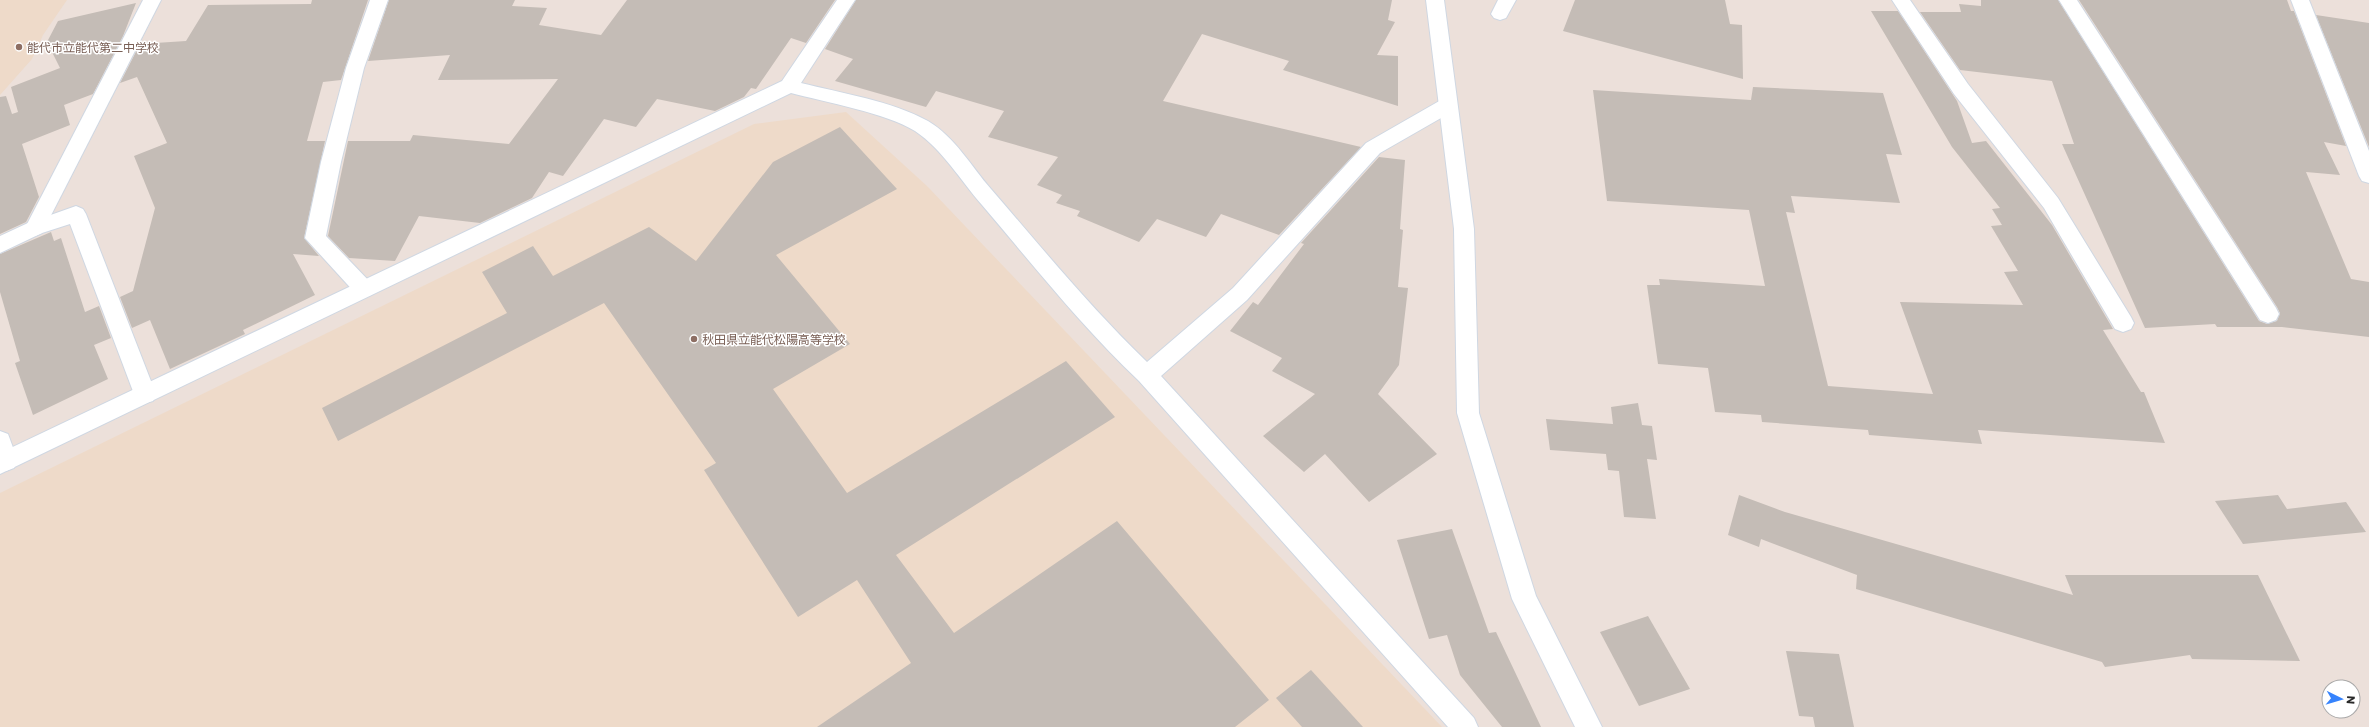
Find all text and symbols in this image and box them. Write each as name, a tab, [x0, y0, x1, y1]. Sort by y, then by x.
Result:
place label: 能代市立能代第二中学校	[27, 39, 159, 56]
marker: 能代市立能代第二中学校	[14, 42, 24, 52]
place label: 秋田県立能代松陽高等学校	[702, 331, 846, 348]
marker: 秋田県立能代松陽高等学校	[689, 334, 699, 344]
north arrow	[2321, 679, 2361, 719]
text: N	[2343, 695, 2359, 705]

